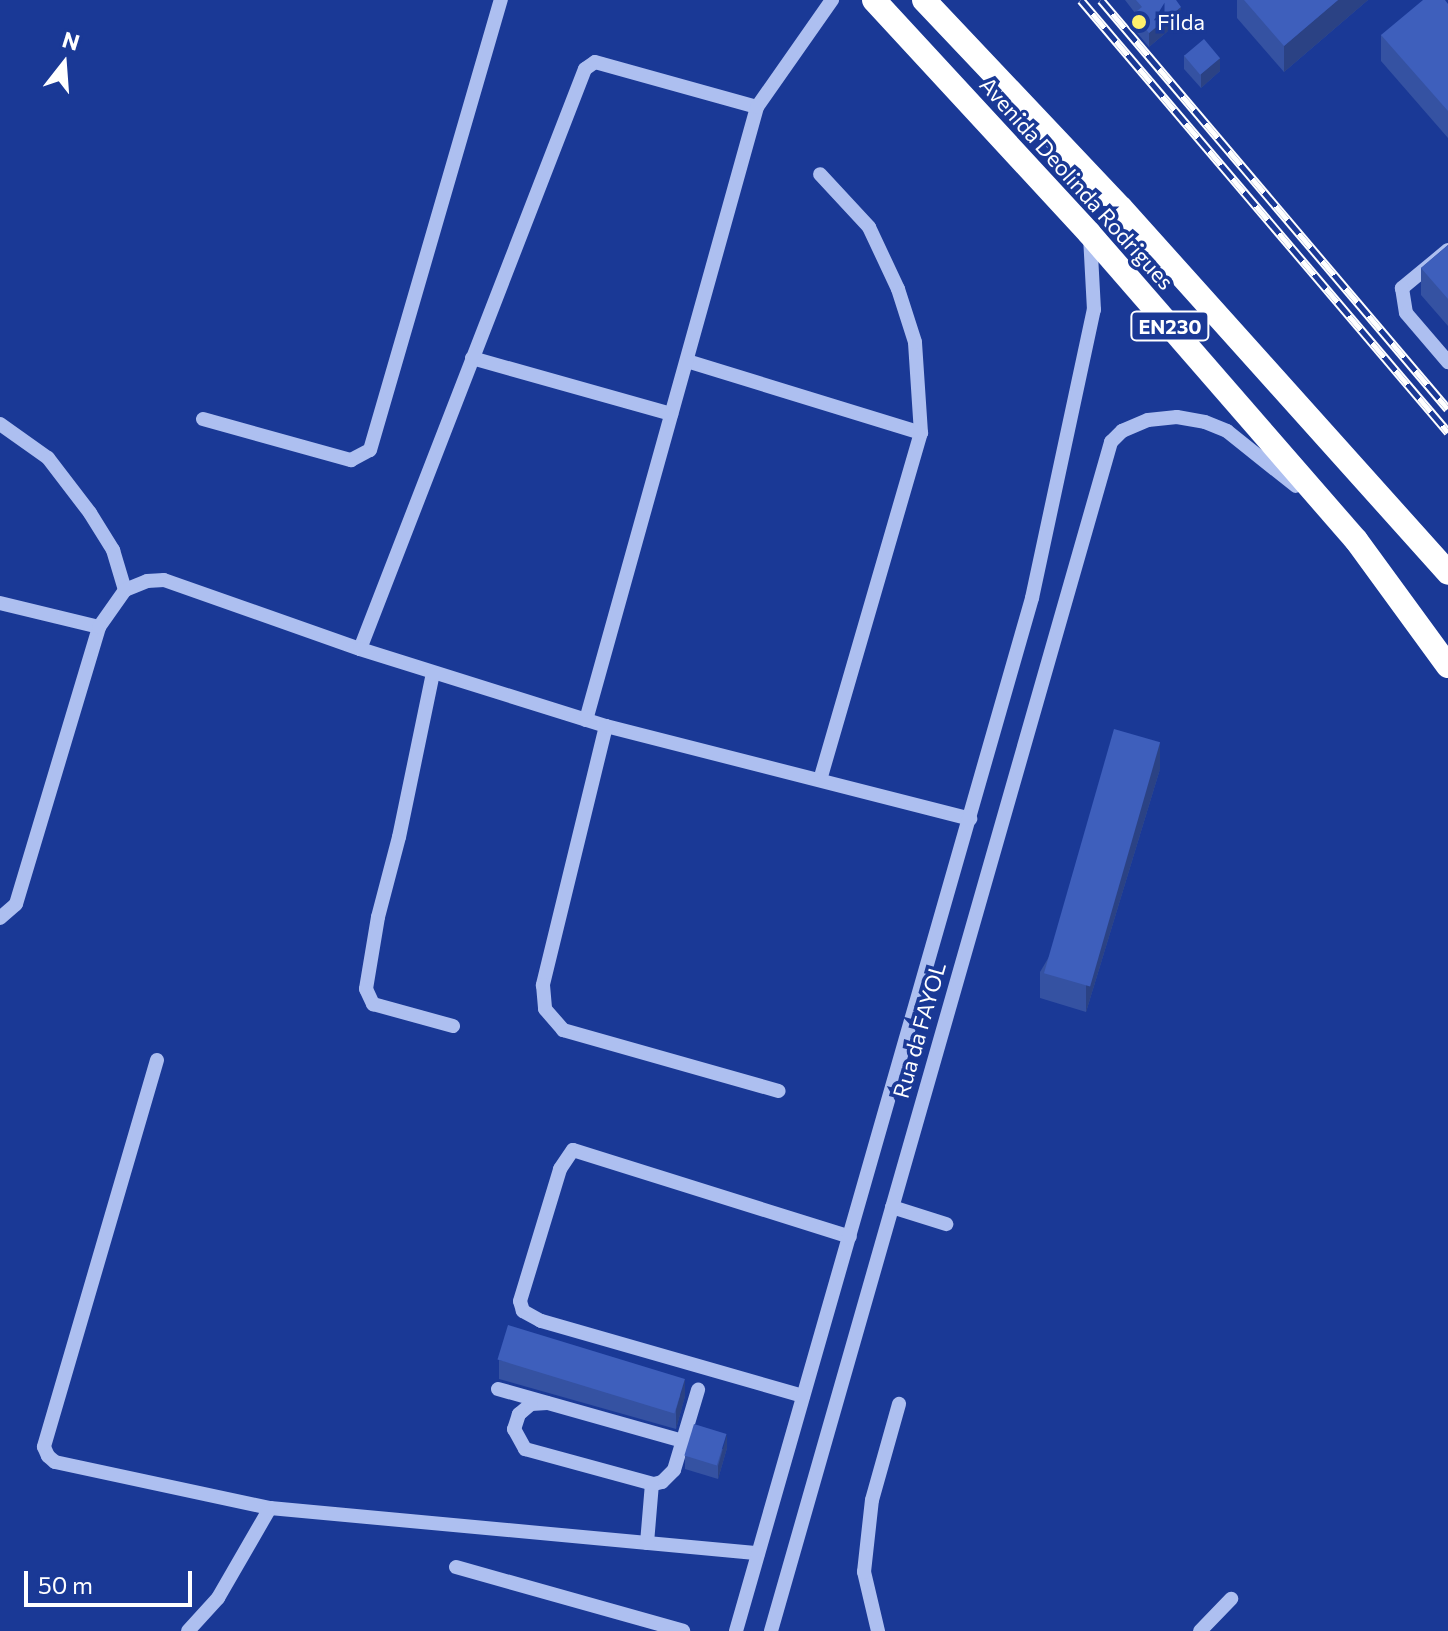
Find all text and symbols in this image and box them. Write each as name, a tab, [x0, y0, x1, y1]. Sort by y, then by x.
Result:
place label: Filda	[1157, 9, 1205, 35]
marker: Filda	[1128, 11, 1150, 33]
north arrow	[24, 24, 104, 104]
text: N	[59, 25, 83, 56]
street label: Avenida Deolinda Rodrigues	[975, 71, 1179, 295]
road number: EN230	[1130, 310, 1210, 342]
street label: Rua da FAYOL	[887, 959, 951, 1101]
scale bar	[28, 1555, 196, 1605]
text: 50 m	[38, 1570, 93, 1599]

